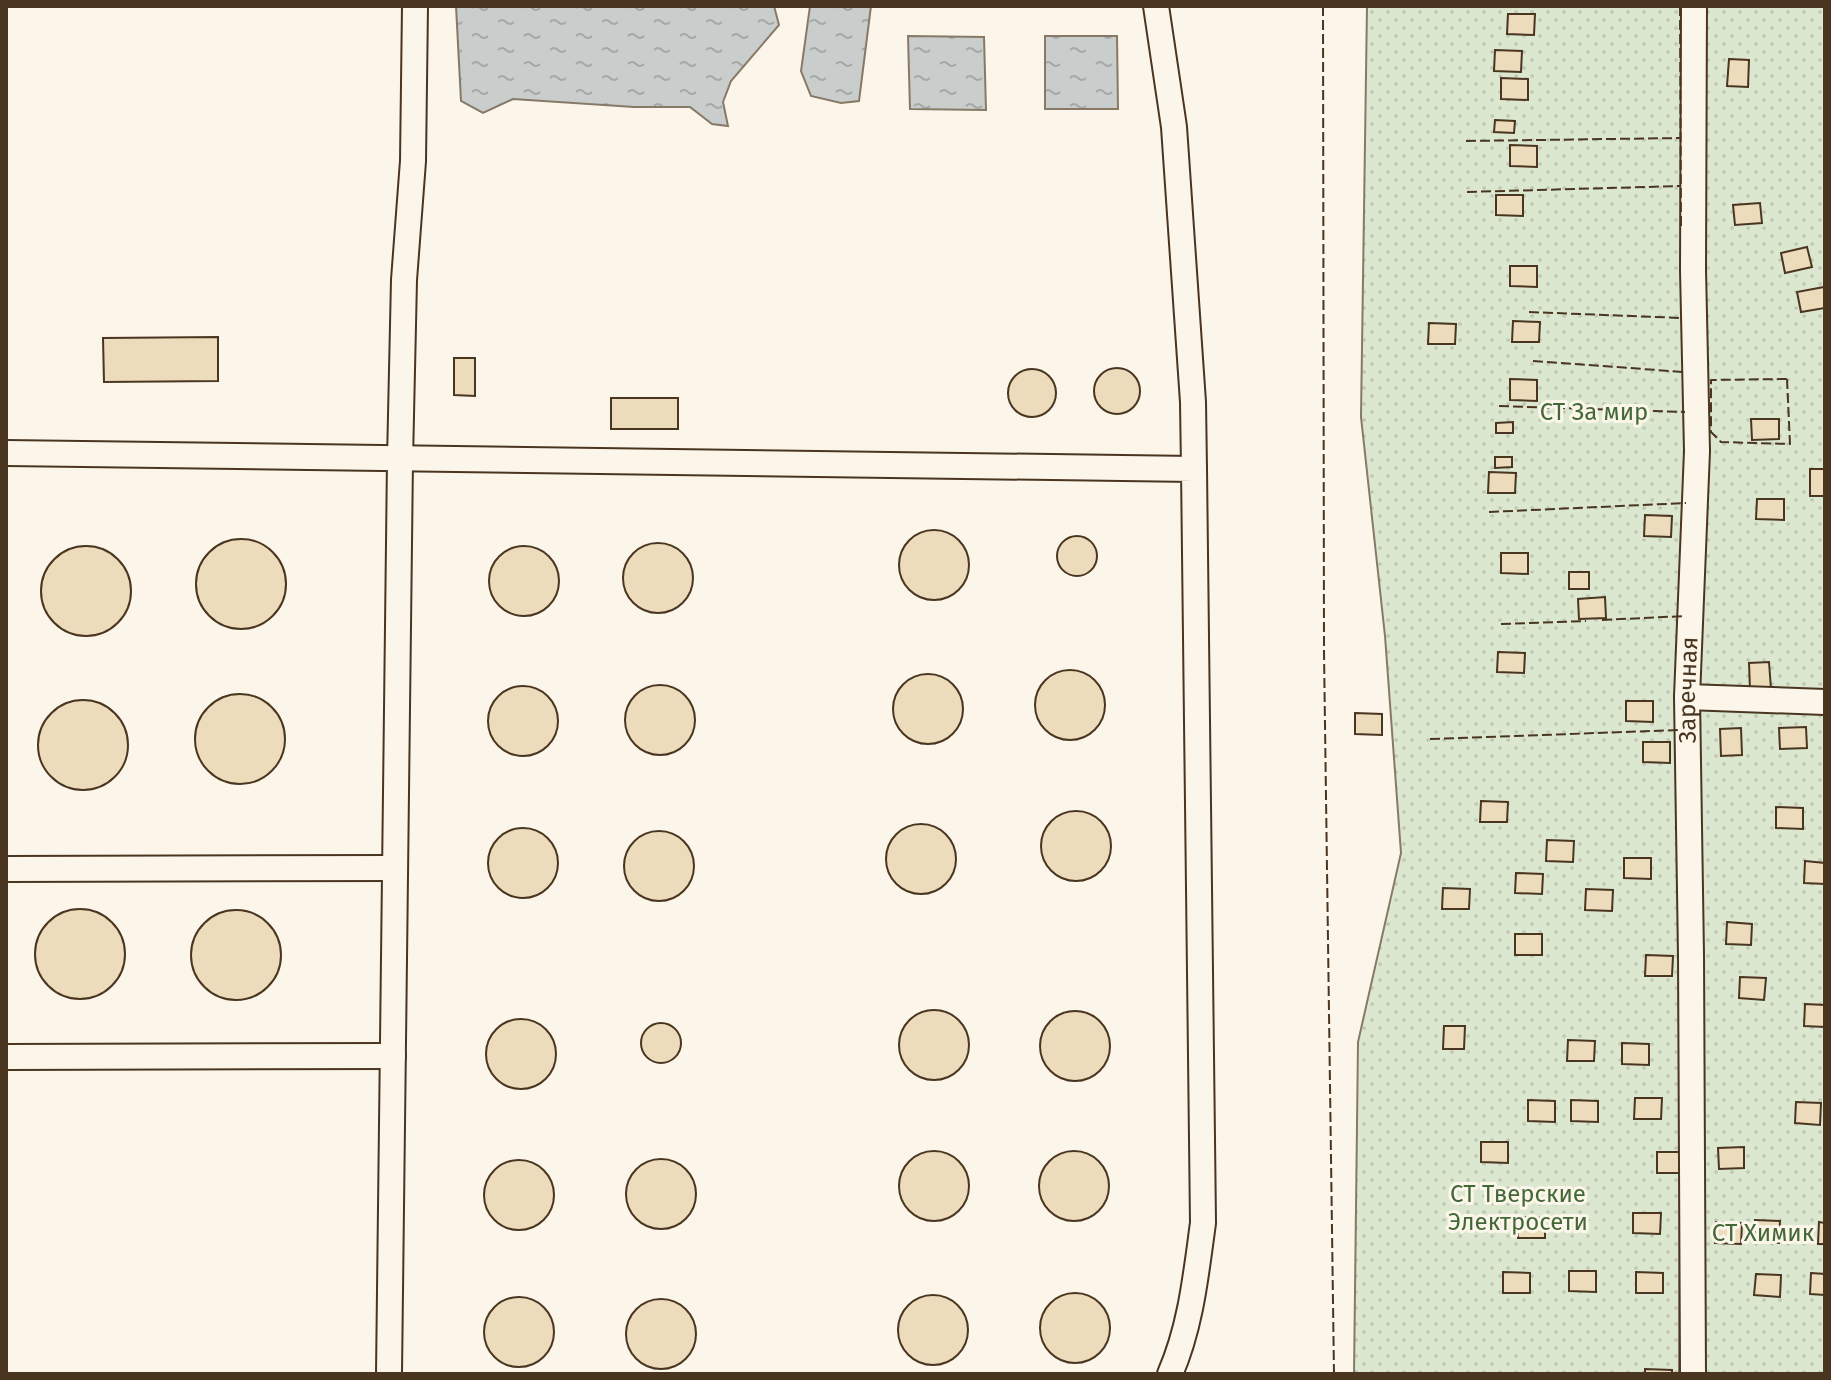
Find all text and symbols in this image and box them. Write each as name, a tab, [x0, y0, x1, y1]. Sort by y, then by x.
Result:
park label: СТ За мир	[1540, 398, 1648, 426]
street label: Заречная	[1673, 636, 1703, 744]
park label: СТ Тверские Электросети	[1448, 1180, 1588, 1236]
park label: СТ Химик	[1712, 1219, 1815, 1247]

